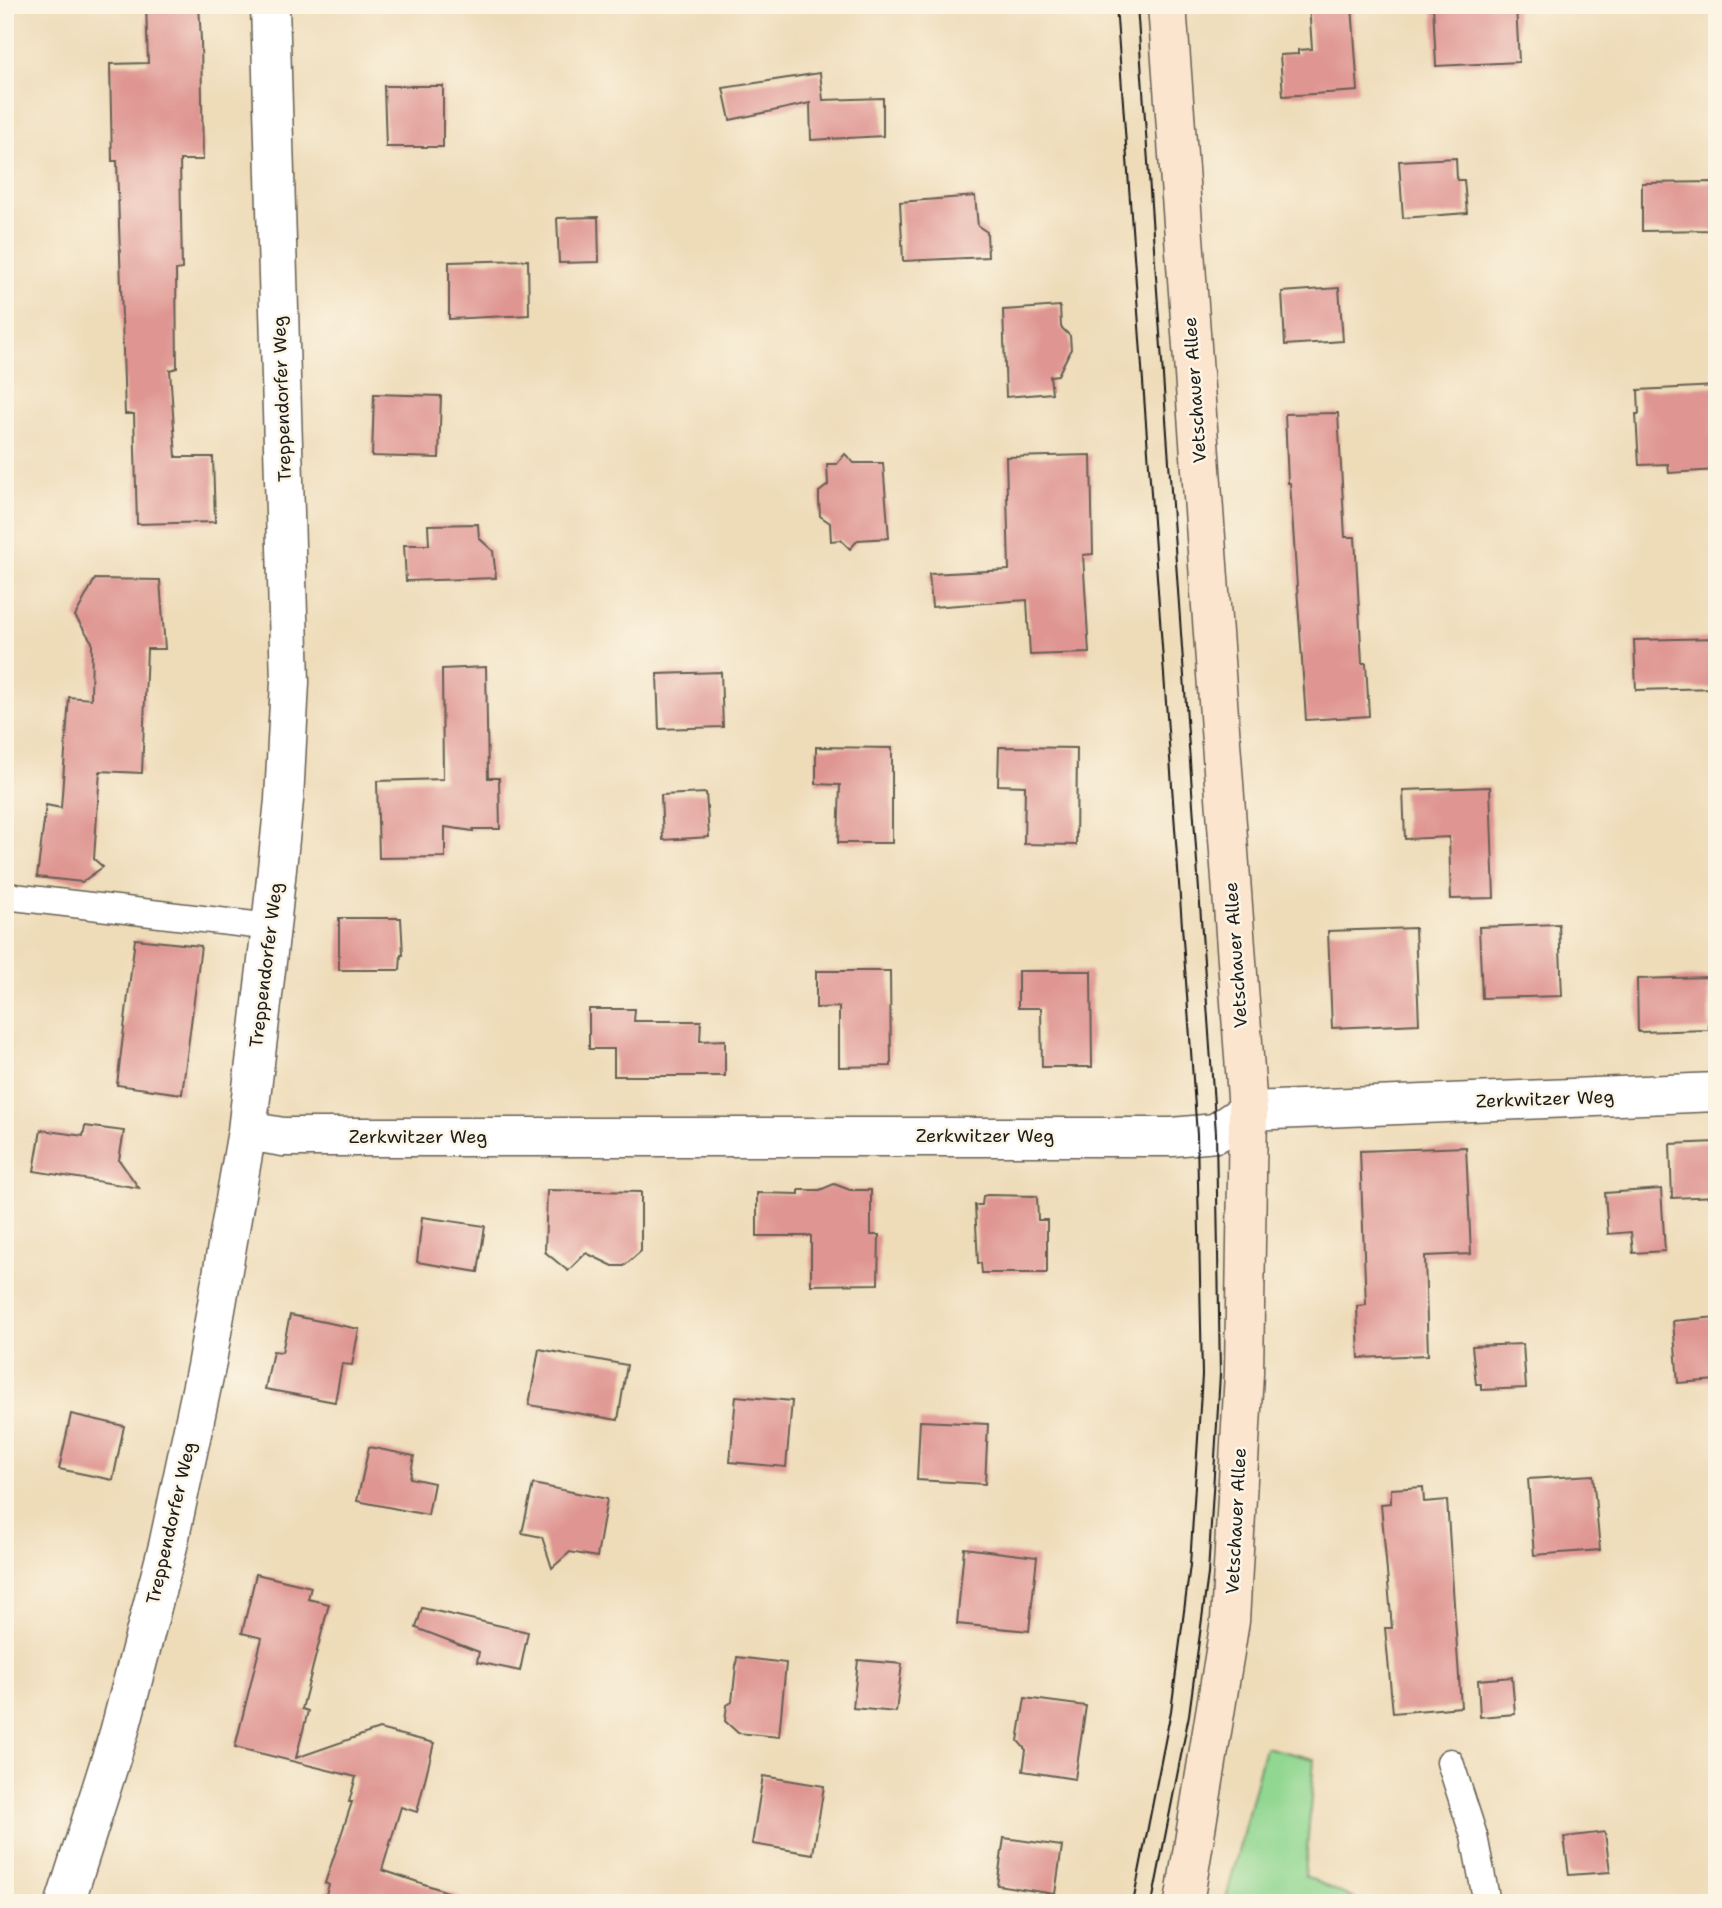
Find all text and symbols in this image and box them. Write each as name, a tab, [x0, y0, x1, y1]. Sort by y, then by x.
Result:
street label: Treppendorfer Weg	[267, 316, 297, 482]
street label: Vetschauer Allee	[1178, 316, 1212, 464]
street label: Treppendorfer Weg	[244, 881, 288, 1049]
street label: Vetschauer Allee	[1219, 881, 1253, 1029]
street label: Zerkwitzer Weg	[1475, 1085, 1615, 1113]
street label: Zerkwitzer Weg	[916, 1124, 1054, 1148]
street label: Zerkwitzer Weg	[349, 1125, 487, 1149]
street label: Treppendorfer Weg	[141, 1439, 201, 1607]
street label: Vetschauer Allee	[1220, 1447, 1252, 1595]

